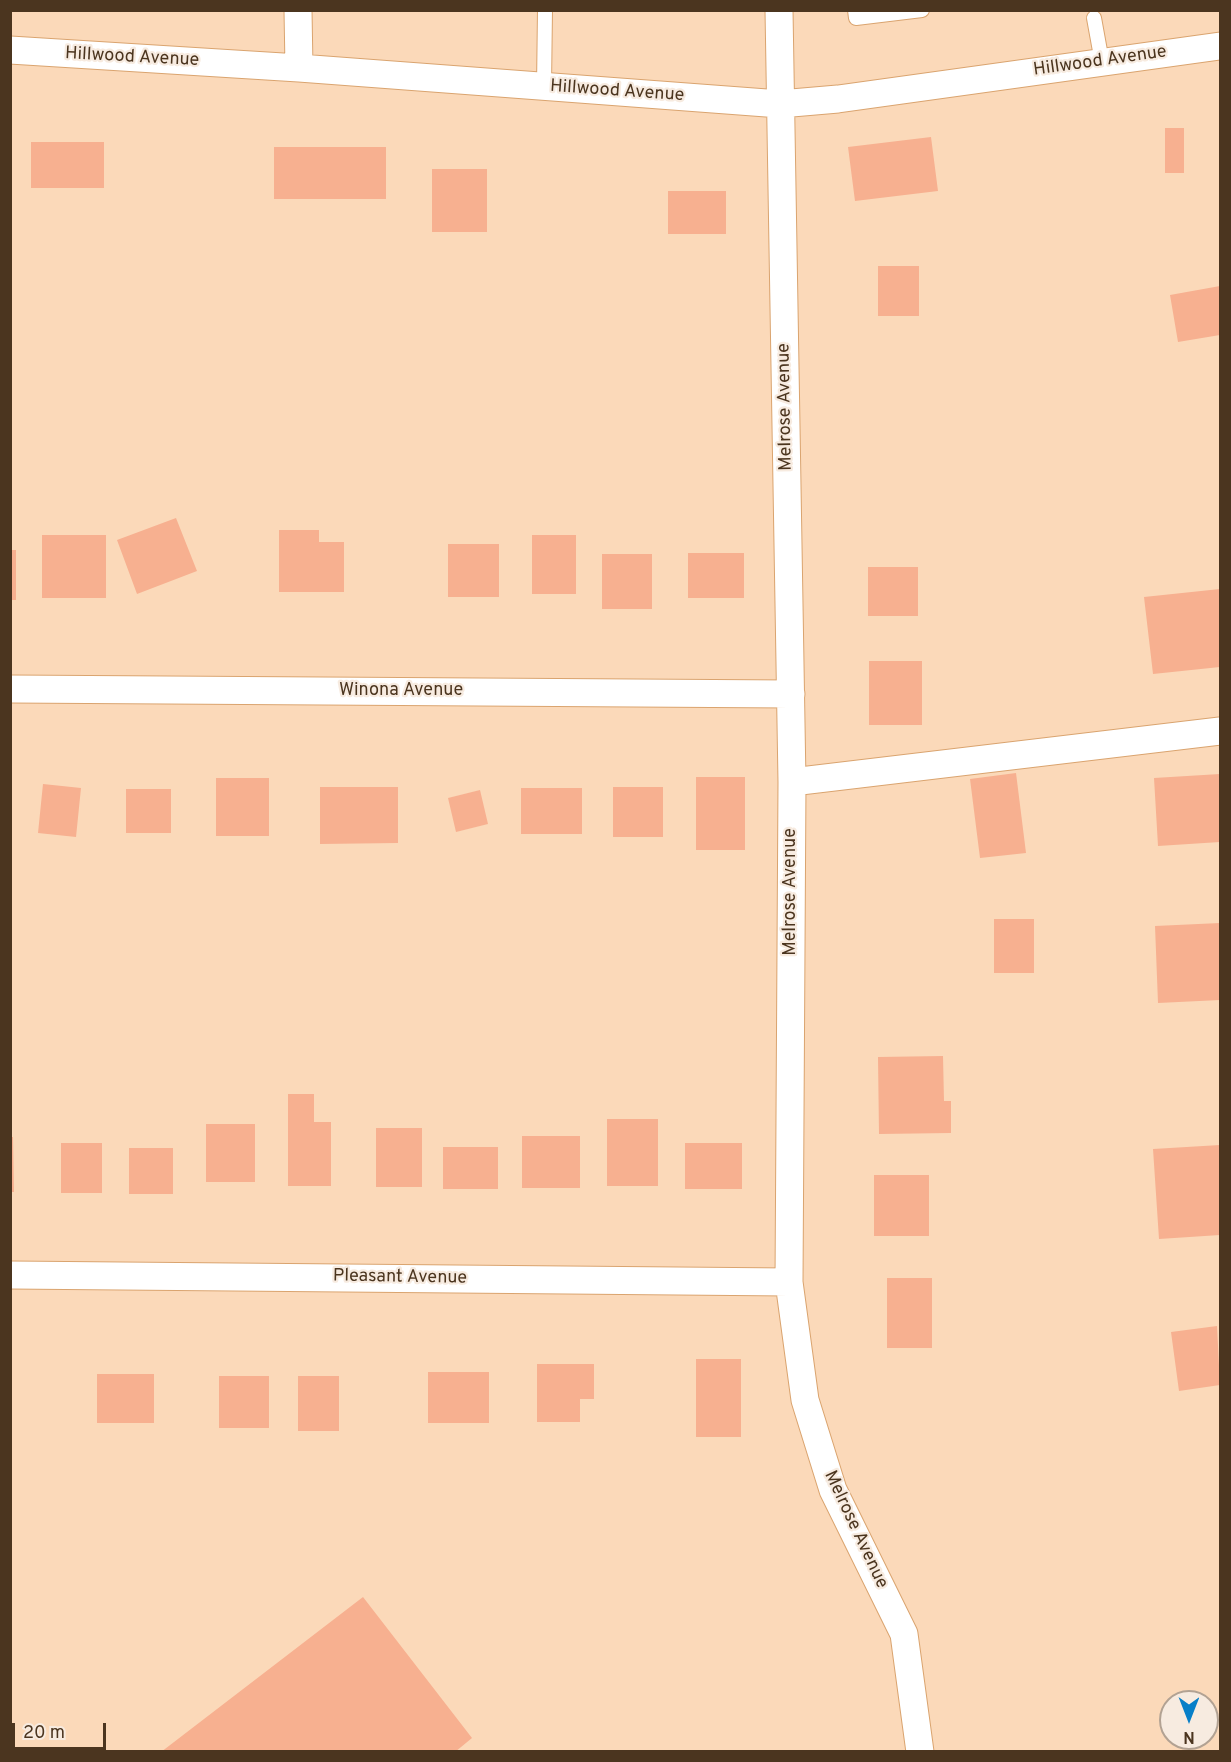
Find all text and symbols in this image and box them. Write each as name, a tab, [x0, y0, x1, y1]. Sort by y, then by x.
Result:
street label: Hillwood Avenue	[1032, 42, 1168, 82]
street label: Hillwood Avenue	[64, 44, 200, 72]
street label: Hillwood Avenue	[549, 77, 685, 107]
street label: Melrose Avenue	[774, 343, 798, 471]
street label: Winona Avenue	[339, 680, 463, 702]
street label: Melrose Avenue	[780, 828, 802, 956]
street label: Pleasant Avenue	[333, 1266, 467, 1290]
street label: Melrose Avenue	[818, 1468, 892, 1592]
north arrow	[1159, 1690, 1219, 1750]
scale bar	[15, 1711, 110, 1749]
text: 20 m	[23, 1722, 65, 1745]
text: N	[1183, 1726, 1195, 1746]

